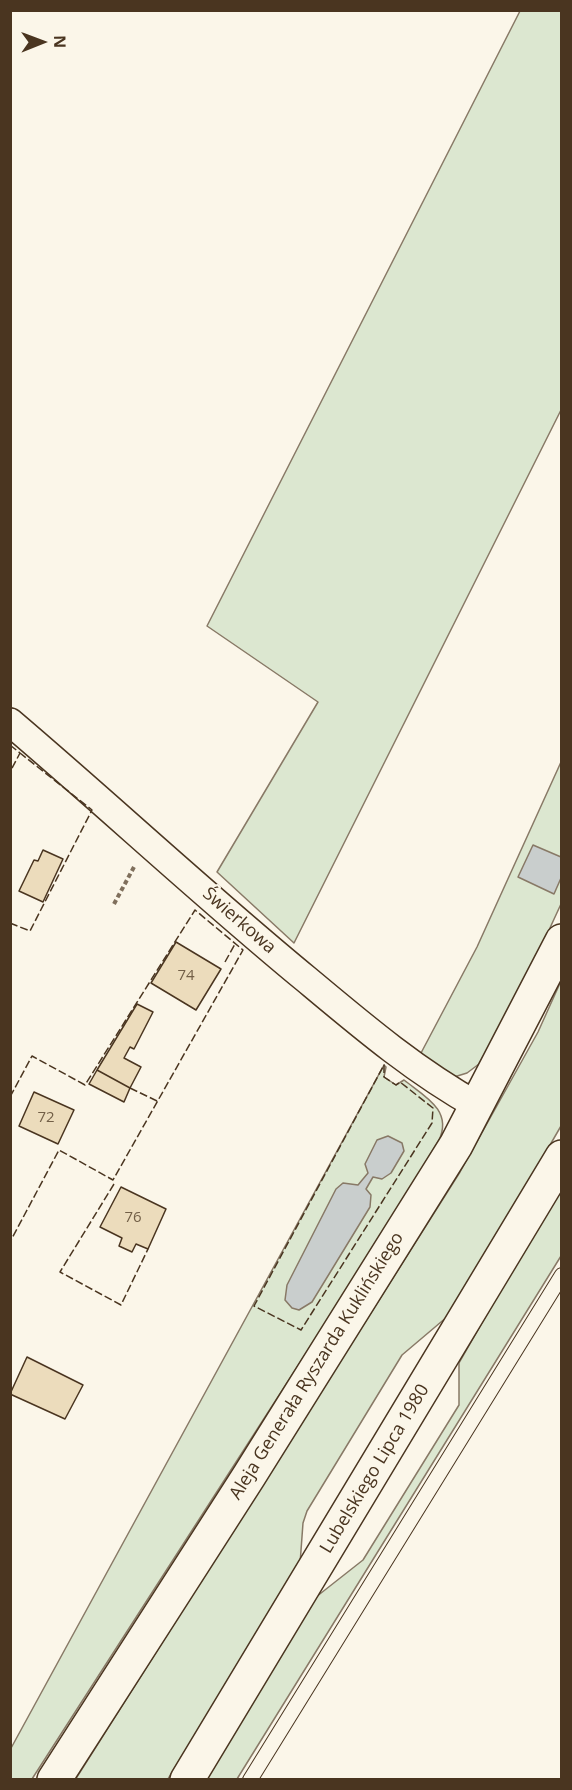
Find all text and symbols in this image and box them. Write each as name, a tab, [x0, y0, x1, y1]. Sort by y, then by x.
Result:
north arrow	[12, 12, 72, 72]
text: N	[49, 35, 71, 48]
street label: Świerkowa	[198, 883, 280, 959]
house number: 74	[177, 967, 195, 985]
house number: 72	[37, 1109, 55, 1127]
house number: 76	[124, 1209, 142, 1227]
street label: Aleja Generała Ryszarda Kuklińskiego	[225, 1228, 409, 1504]
street label: Lubelskiego Lipca 1980	[316, 1381, 434, 1557]

